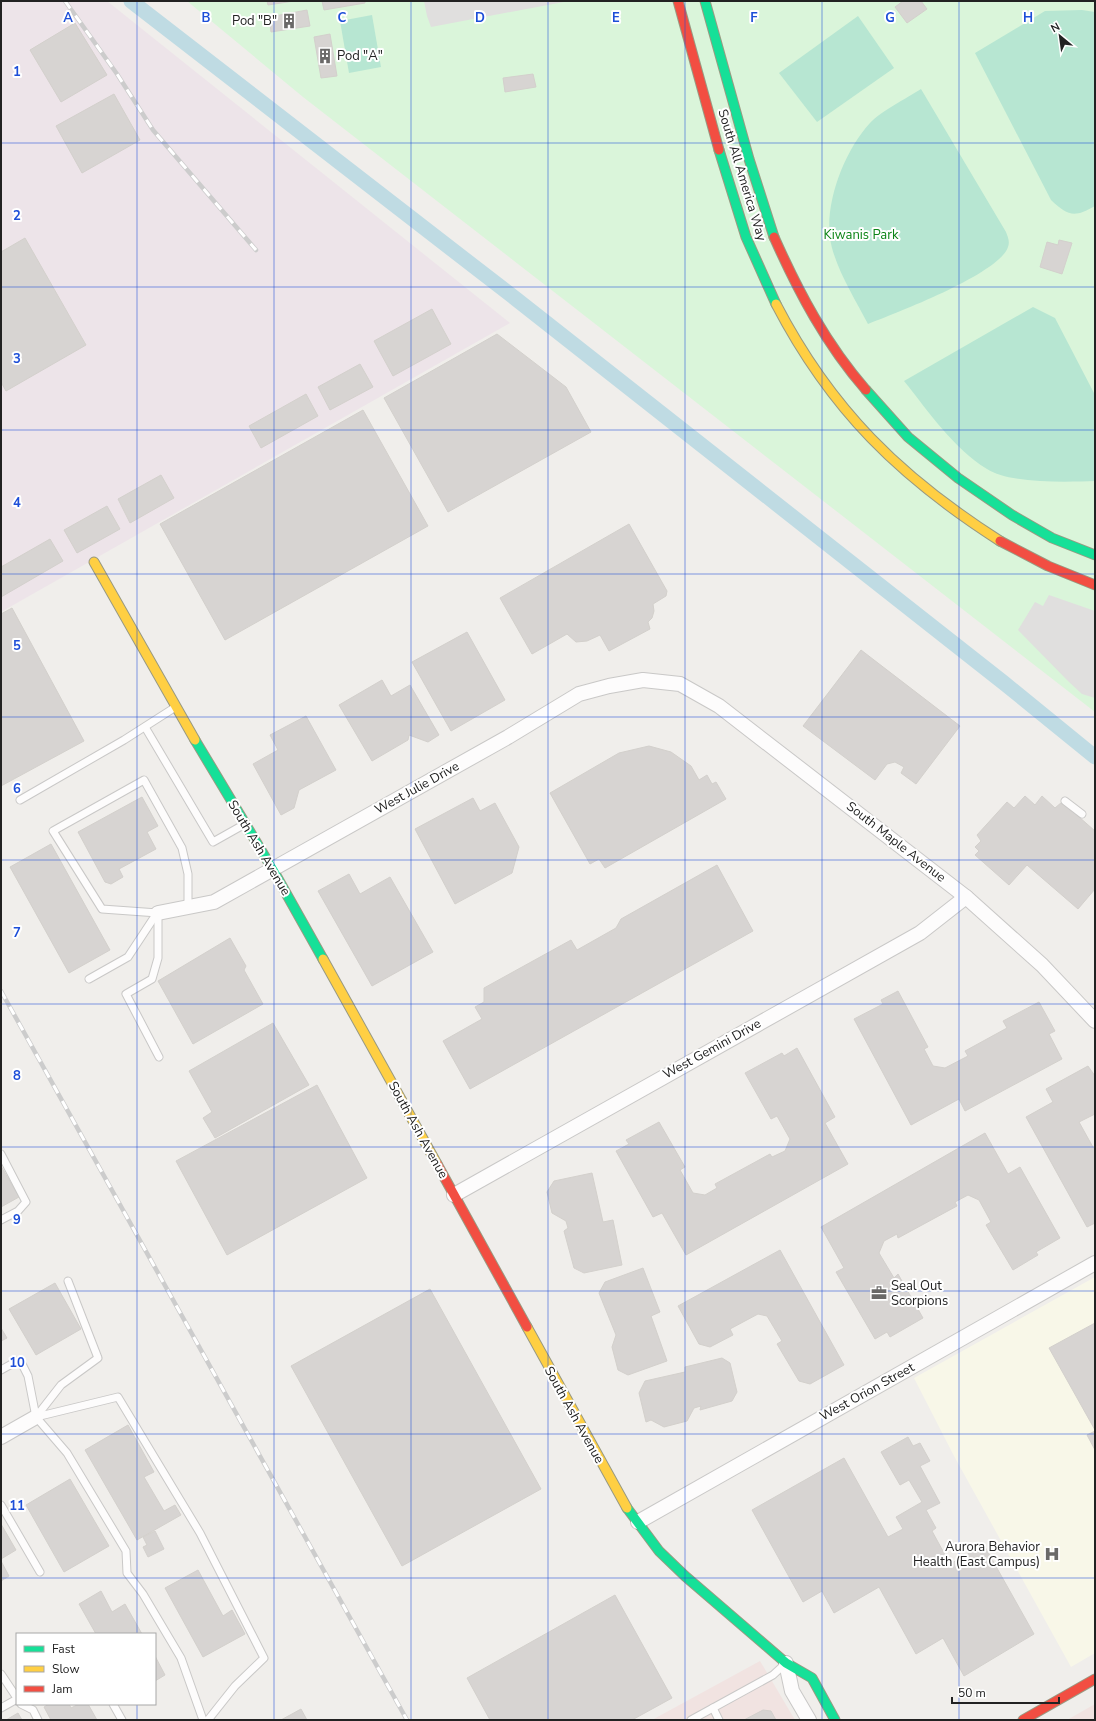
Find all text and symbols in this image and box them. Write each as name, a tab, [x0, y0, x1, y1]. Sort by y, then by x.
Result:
text: A	[63, 9, 73, 27]
text: B	[202, 9, 211, 27]
text: C	[338, 9, 347, 27]
text: D	[475, 9, 485, 27]
text: E	[612, 9, 620, 27]
text: F	[750, 9, 758, 27]
text: G	[885, 9, 895, 27]
text: H	[1023, 9, 1033, 27]
place label: Pod "B"	[232, 12, 277, 30]
building icon: Pod "B"	[280, 12, 298, 30]
north arrow	[1040, 16, 1080, 56]
text: N	[1048, 19, 1063, 36]
building icon: Pod "A"	[316, 47, 334, 65]
place label: Pod "A"	[337, 47, 383, 65]
text: 1	[13, 63, 21, 81]
street label: South All America Way	[713, 107, 771, 243]
text: 2	[13, 207, 21, 225]
park label: Kiwanis Park	[824, 226, 899, 244]
text: 3	[13, 350, 21, 368]
text: 4	[13, 494, 21, 512]
text: 5	[13, 637, 21, 655]
street label: West Julie Drive	[372, 757, 463, 819]
text: 6	[13, 780, 21, 798]
street label: South Ash Avenue	[223, 797, 295, 899]
street label: South Maple Avenue	[843, 797, 950, 887]
text: 7	[13, 924, 21, 942]
street label: West Gemini Drive	[660, 1015, 764, 1083]
text: 8	[13, 1067, 21, 1085]
street label: South Ash Avenue	[384, 1078, 452, 1182]
text: 9	[13, 1211, 21, 1229]
place label: Seal Out Scorpions	[891, 1277, 948, 1310]
office icon: Seal Out Scorpions	[870, 1284, 888, 1302]
text: 10	[9, 1354, 25, 1372]
street label: West Orion Street	[816, 1358, 918, 1425]
street label: South Ash Avenue	[540, 1363, 608, 1467]
text: 11	[9, 1497, 25, 1515]
place label: Aurora Behavior Health (East Campus)	[913, 1538, 1040, 1571]
hospital icon: Aurora Behavior Health (East Campus)	[1043, 1545, 1061, 1563]
legend	[16, 1633, 156, 1705]
text: Fast	[52, 1641, 75, 1657]
text: Slow	[52, 1661, 80, 1677]
scale bar	[952, 1679, 1059, 1705]
text: Jam	[51, 1681, 73, 1697]
text: 50 m	[958, 1685, 986, 1701]

